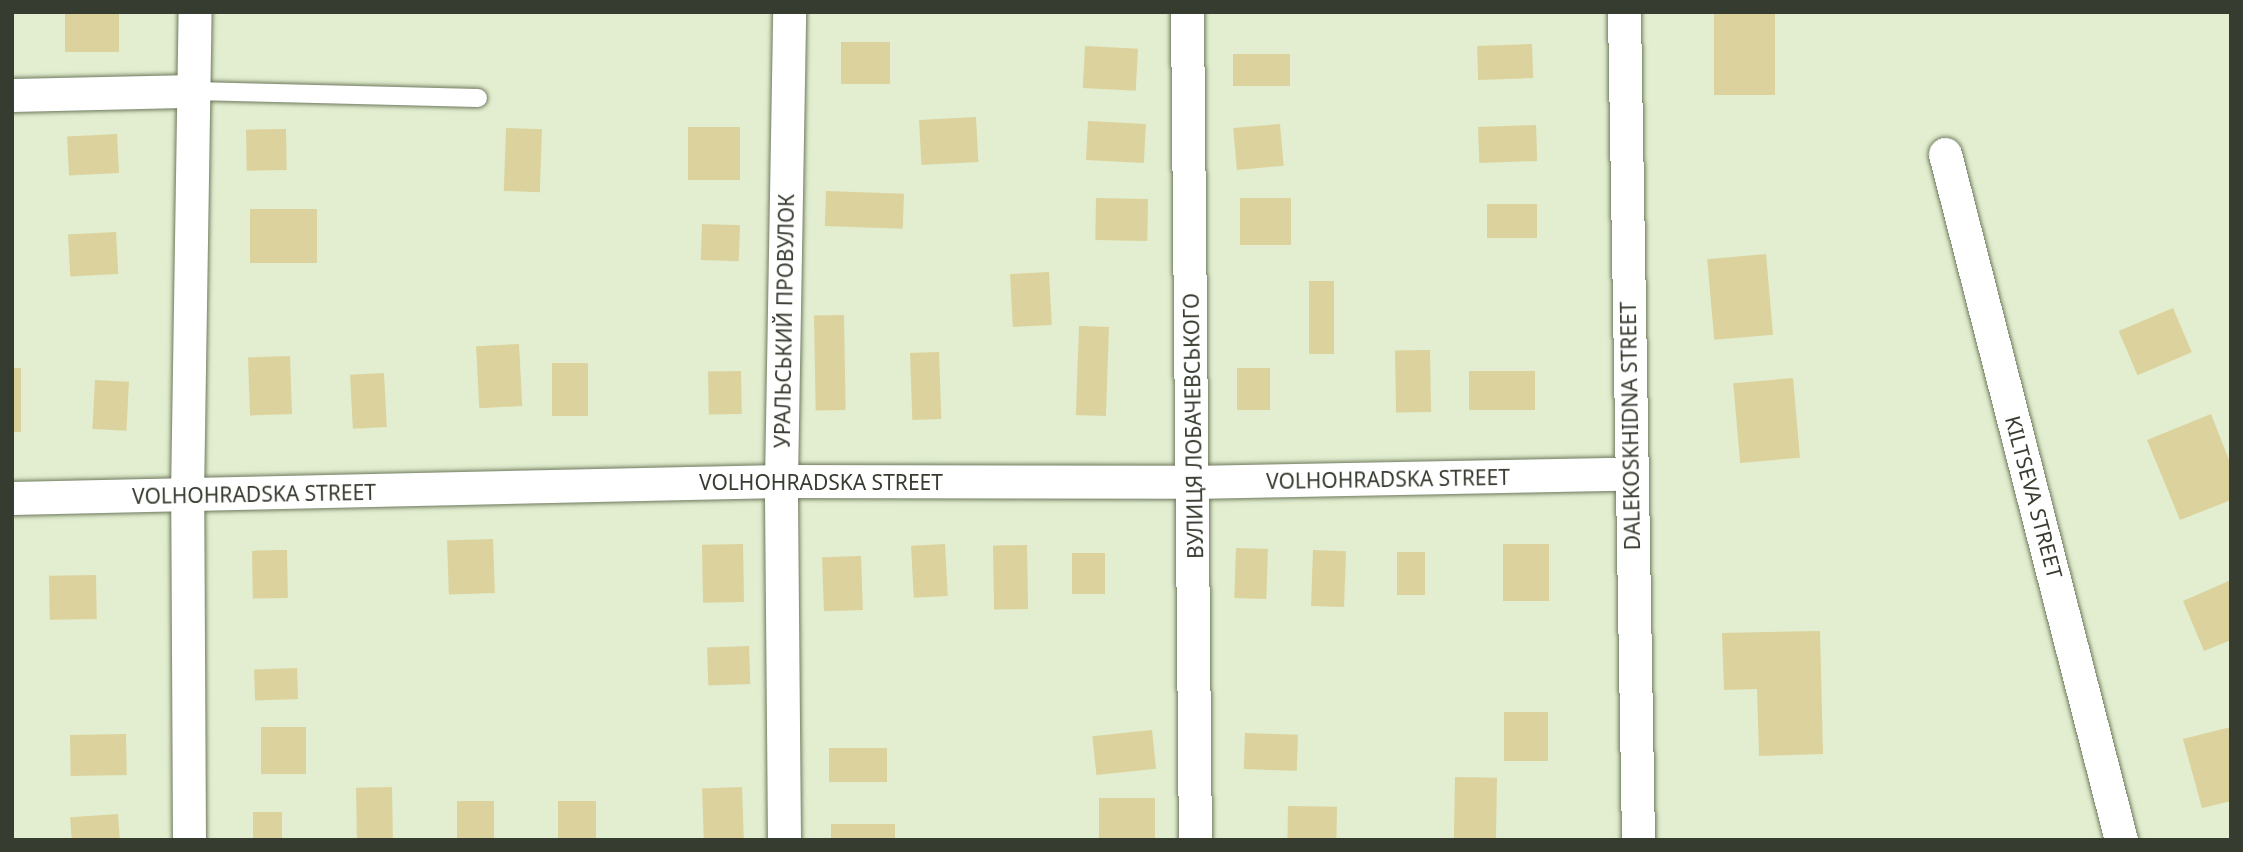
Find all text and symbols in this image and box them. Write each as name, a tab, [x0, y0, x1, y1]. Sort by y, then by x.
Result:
street label: УРАЛЬСЬКИЙ ПРОВУЛОК	[769, 194, 799, 448]
street label: ВУЛИЦЯ ЛОБАЧЕВСЬКОГО	[1178, 293, 1208, 559]
street label: DALEKOSKHIDNA STREET	[1615, 301, 1645, 551]
street label: KILTSEVA STREET	[2000, 413, 2068, 581]
street label: VOLHOHRADSKA STREET	[1266, 464, 1510, 494]
street label: VOLHOHRADSKA STREET	[699, 469, 943, 495]
street label: VOLHOHRADSKA STREET	[132, 479, 376, 509]

